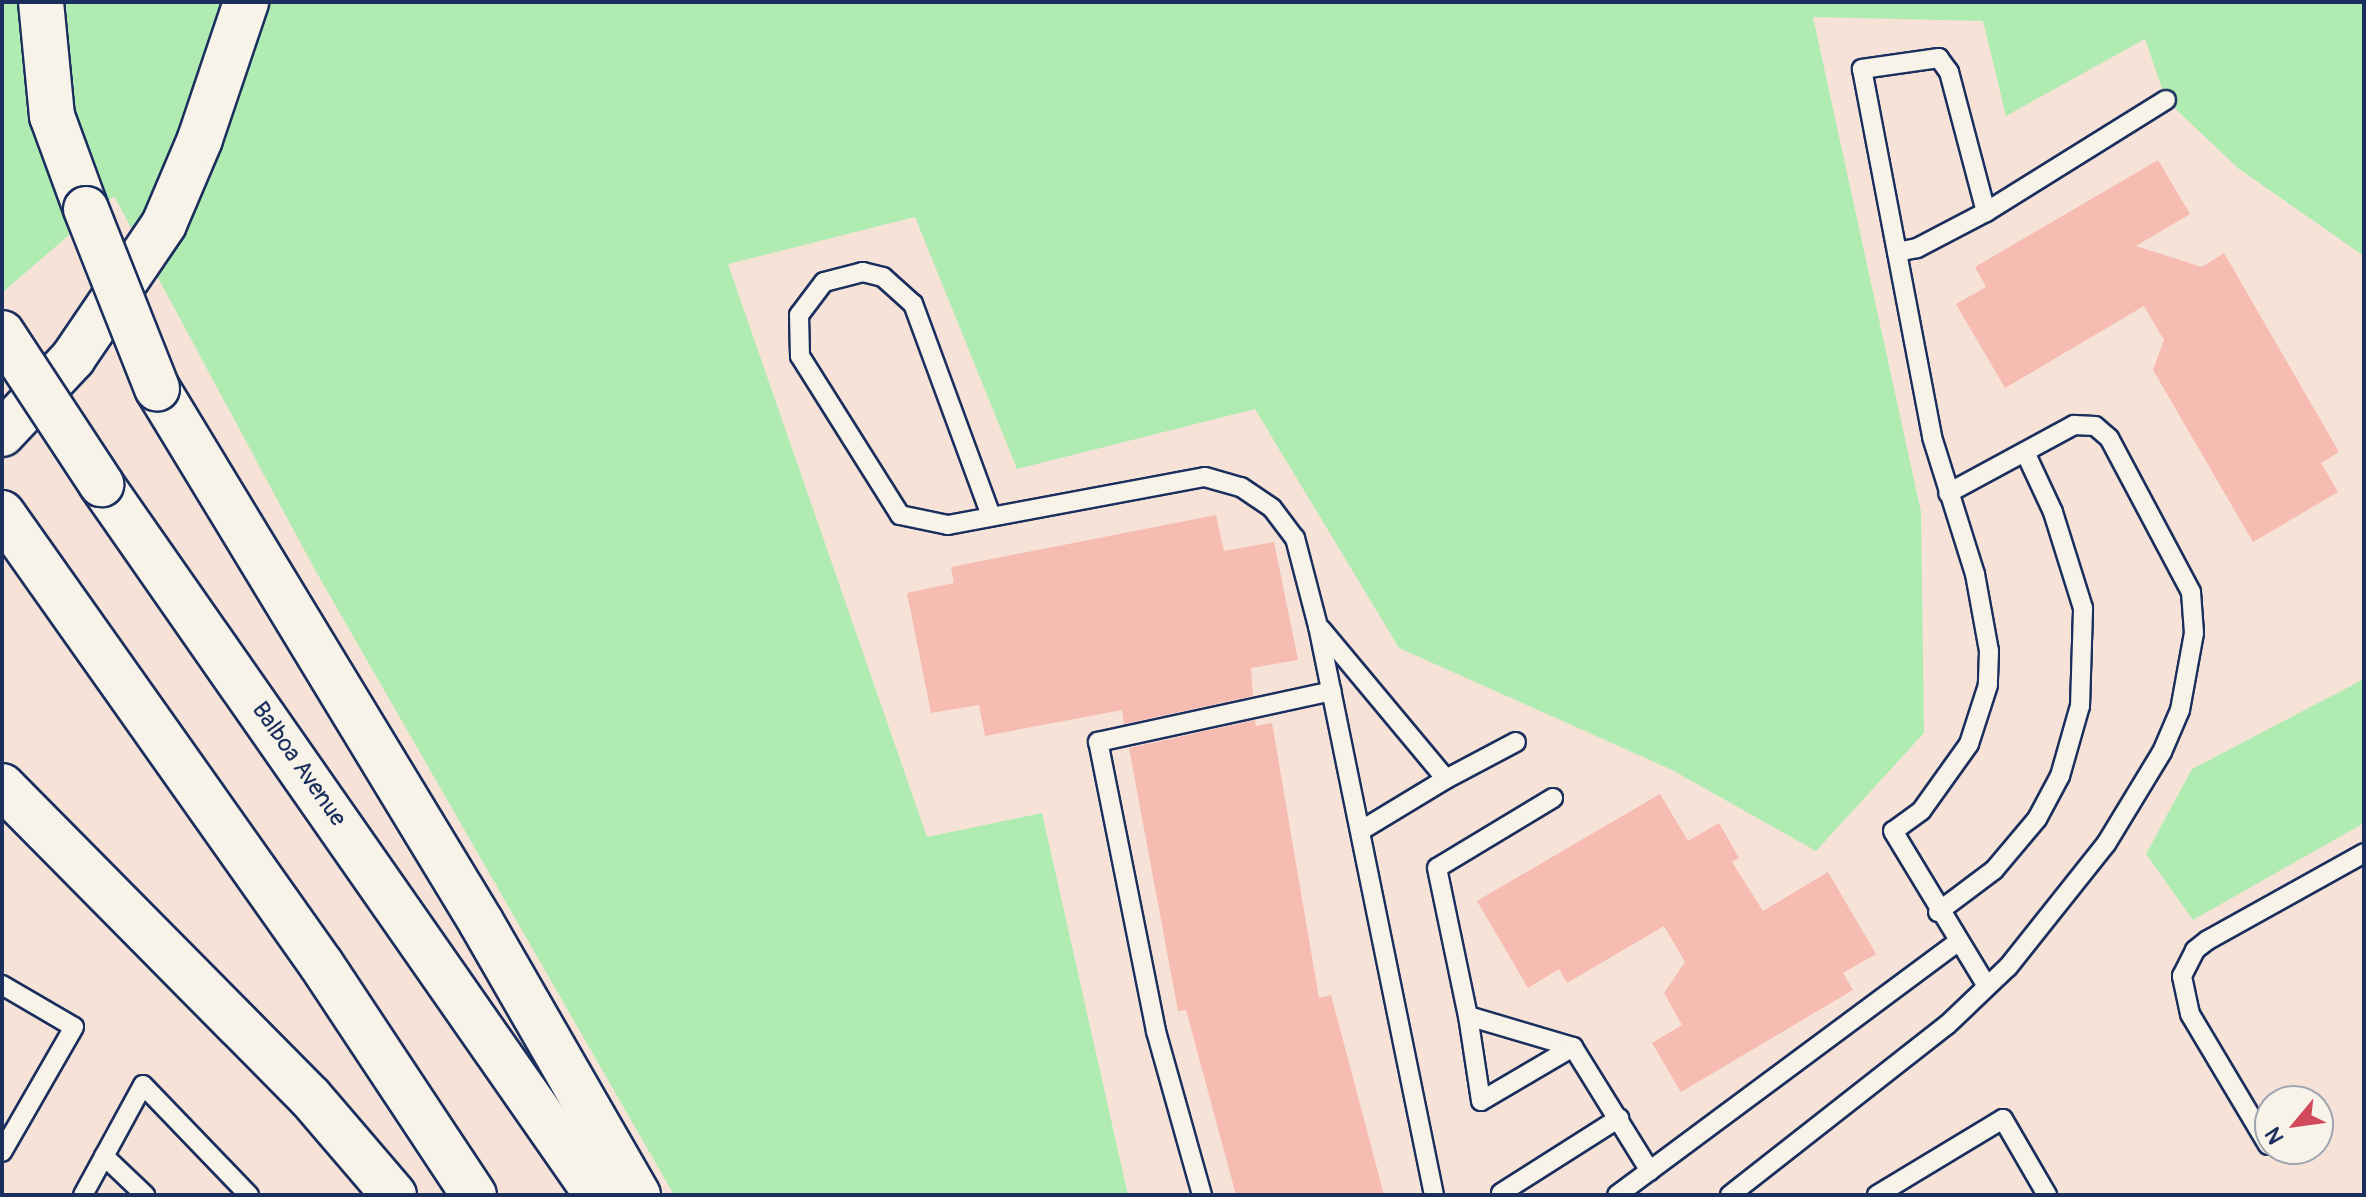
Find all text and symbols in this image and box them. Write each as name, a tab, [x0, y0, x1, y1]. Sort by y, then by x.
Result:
street label: Balboa Avenue	[246, 696, 352, 832]
north arrow	[2254, 1085, 2334, 1165]
text: N	[2259, 1122, 2291, 1149]

